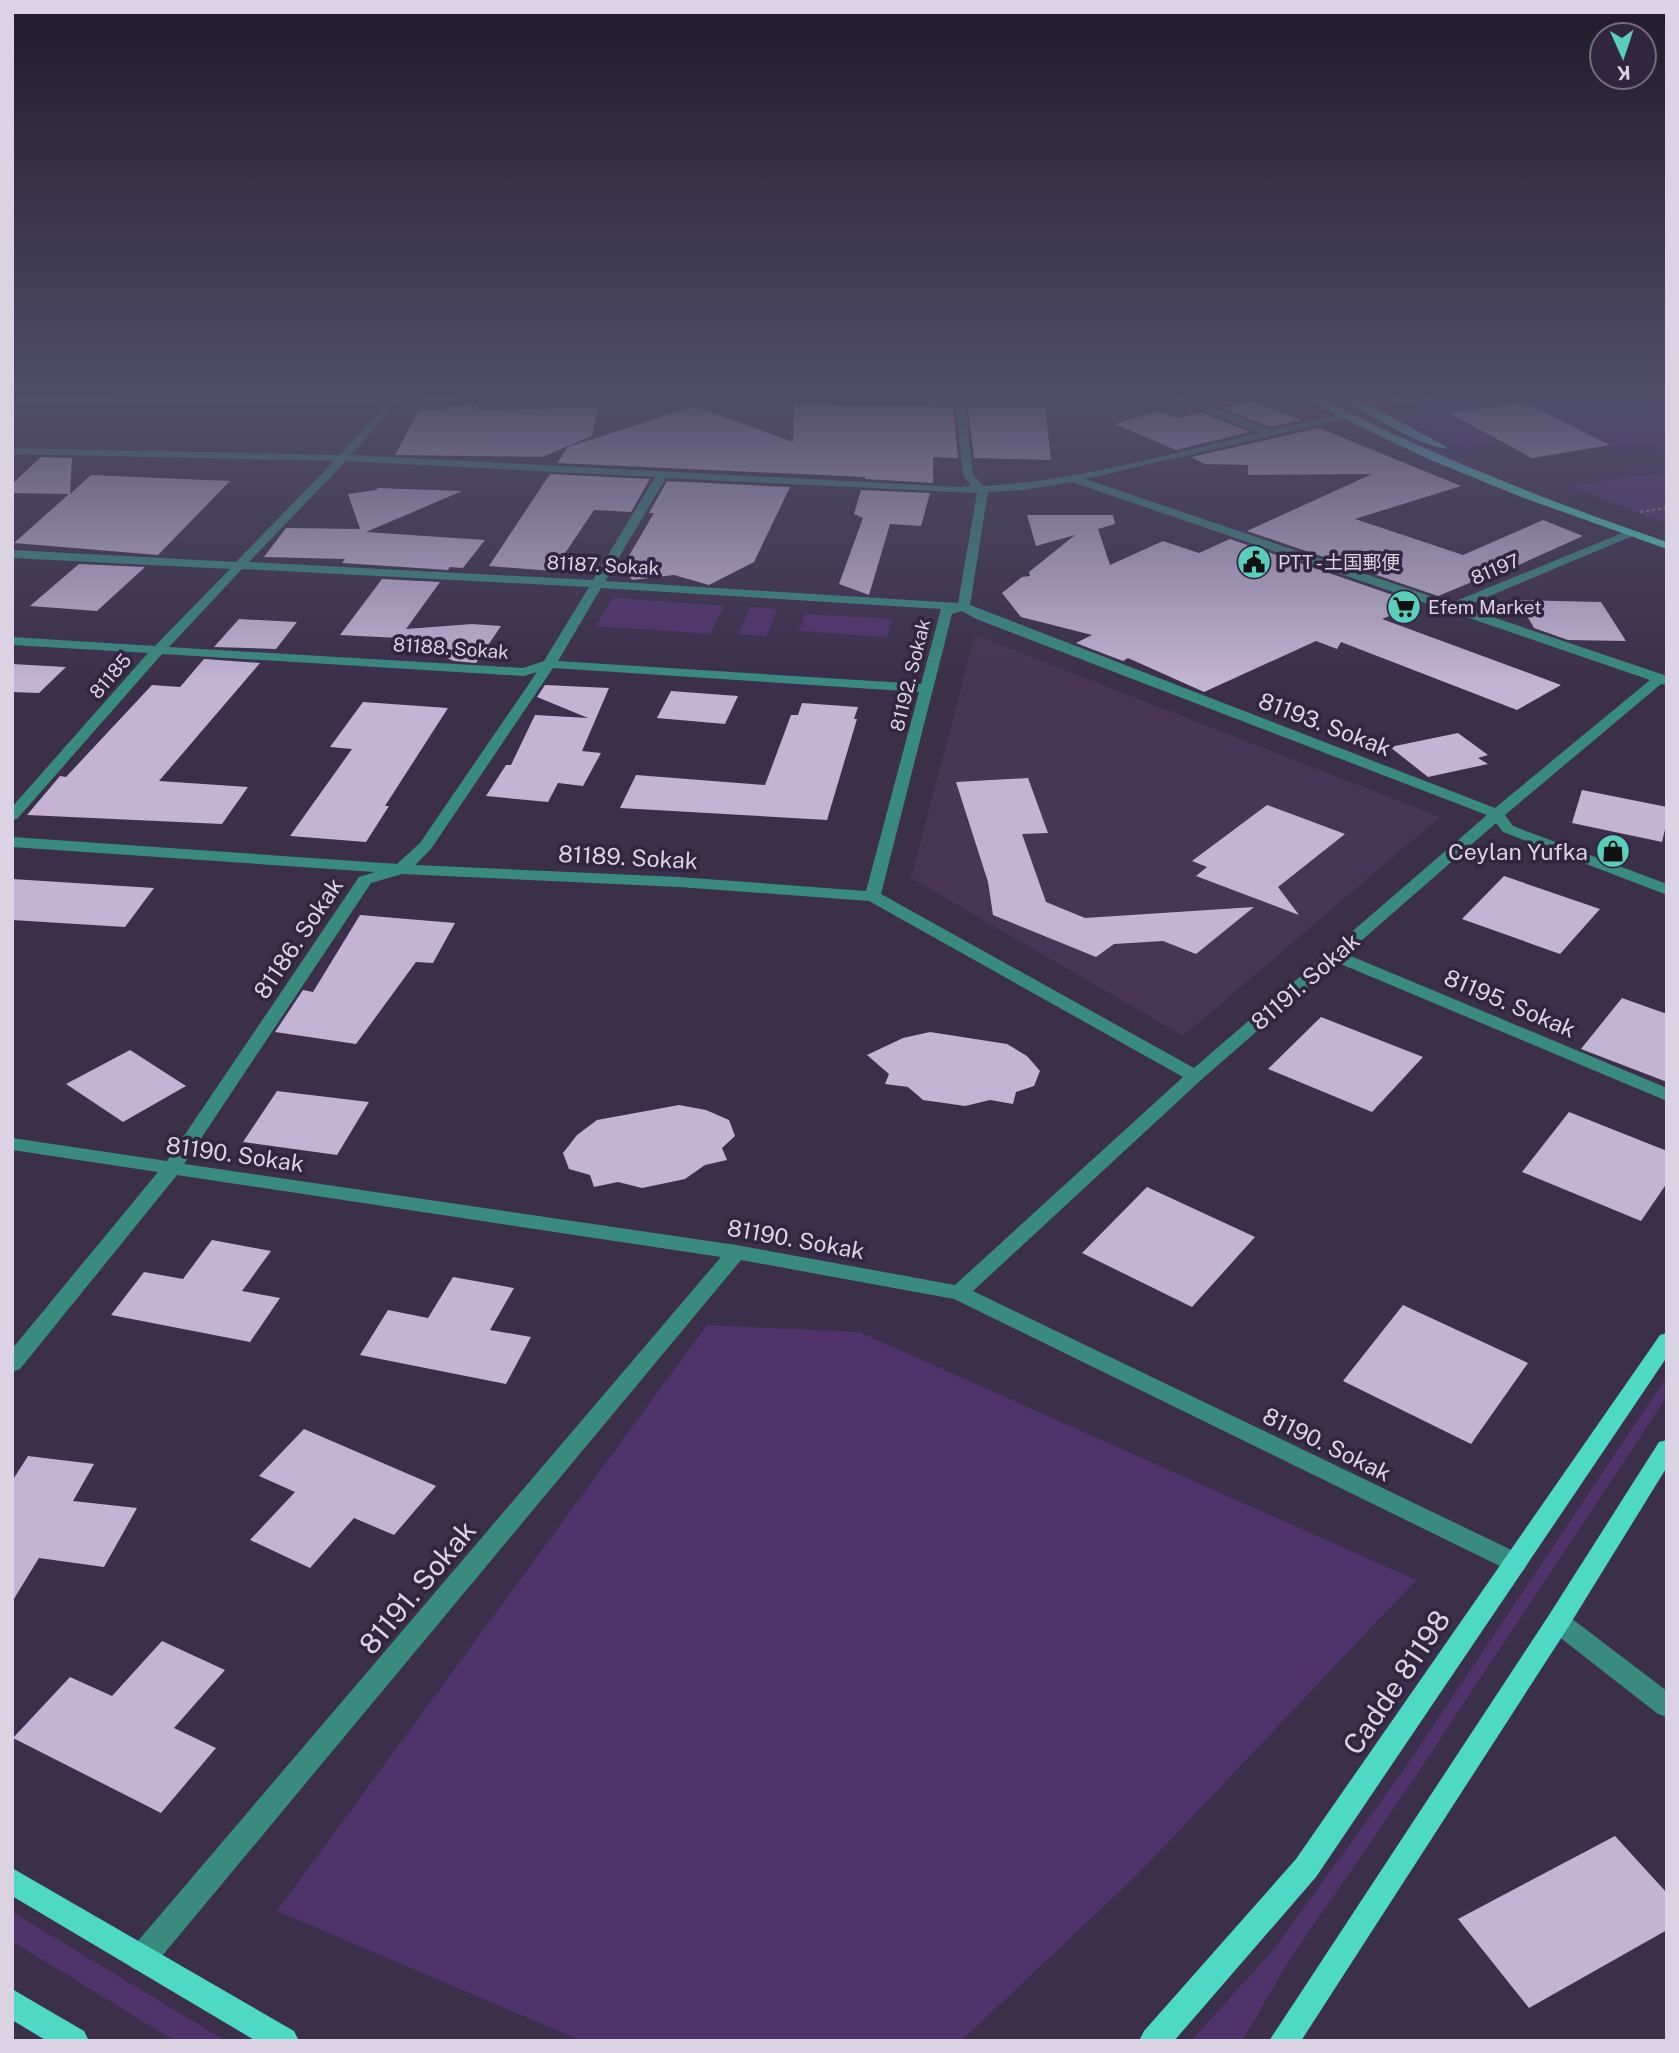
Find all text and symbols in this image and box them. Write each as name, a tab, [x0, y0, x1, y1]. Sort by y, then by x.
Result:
north arrow	[1588, 21, 1658, 91]
text: K	[1616, 62, 1631, 84]
public building icon: PTT - 土国郵便	[1235, 543, 1273, 581]
street label: 81197	[1467, 549, 1523, 589]
street label: 81187. Sokak	[546, 551, 660, 579]
place label: PTT - 土国郵便	[1278, 551, 1400, 573]
supermarket icon: Efem Market	[1385, 588, 1423, 626]
place label: Efem Market	[1428, 596, 1542, 618]
street label: 81192. Sokak	[885, 616, 935, 733]
street label: 81188. Sokak	[392, 633, 510, 663]
street label: 81185	[85, 649, 135, 703]
street label: 81193. Sokak	[1255, 686, 1395, 762]
shop icon: Ceylan Yufka	[1594, 832, 1632, 870]
place label: Ceylan Yufka	[1448, 838, 1588, 865]
street label: 81189. Sokak	[557, 840, 699, 874]
street label: 81186. Sokak	[248, 872, 348, 1004]
street label: 81191. Sokak	[1245, 927, 1365, 1035]
street label: 81195. Sokak	[1440, 963, 1580, 1043]
street label: 81190. Sokak	[164, 1131, 306, 1177]
street label: 81190. Sokak	[725, 1214, 867, 1264]
street label: 81190. Sokak	[1259, 1401, 1396, 1487]
street label: 81191. Sokak	[352, 1514, 482, 1660]
street label: Cadde 81198	[1336, 1604, 1456, 1760]

